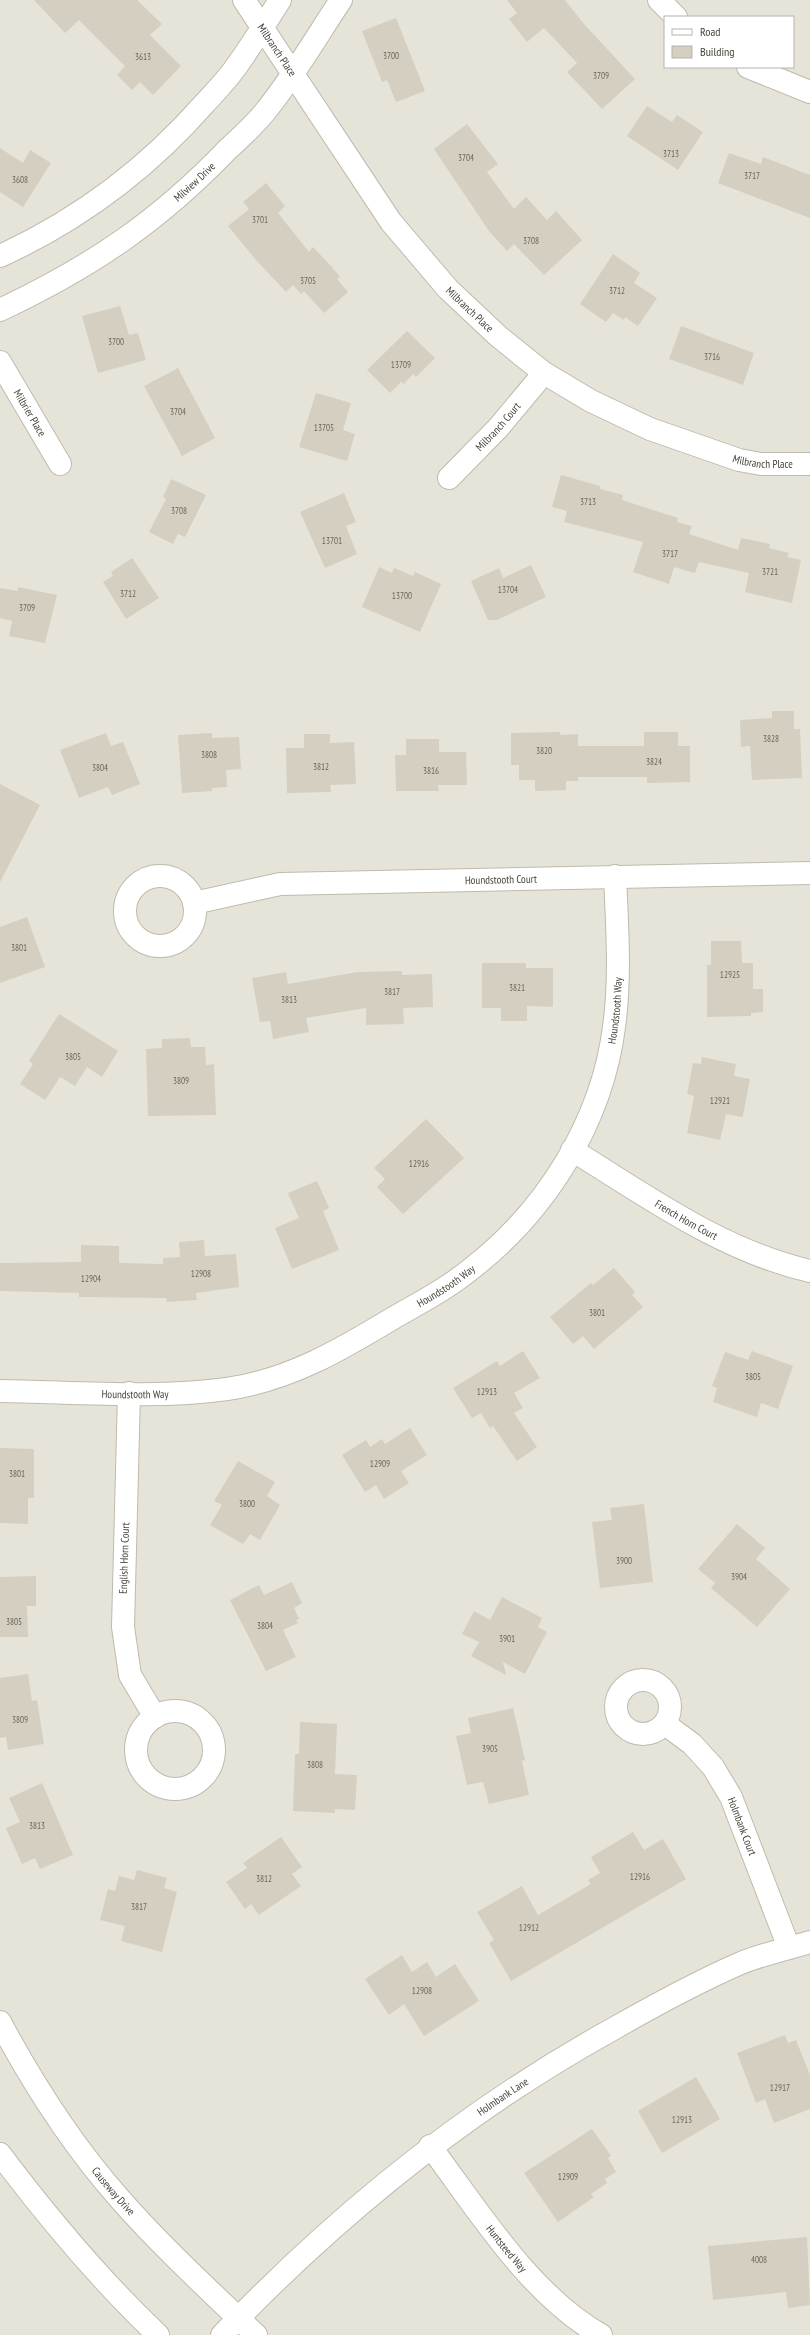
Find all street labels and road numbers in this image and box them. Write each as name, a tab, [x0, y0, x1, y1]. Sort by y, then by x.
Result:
street label: Milbranch Place	[255, 21, 300, 79]
street label: Milview Drive	[171, 159, 218, 204]
street label: Milbranch Place	[443, 284, 497, 335]
street label: Milbrier Place	[11, 387, 49, 439]
street label: Milbranch Court	[472, 399, 523, 454]
street label: Milbranch Place	[731, 451, 793, 471]
street label: Houndstooth Court	[465, 872, 537, 887]
street label: Houndstooth Way	[605, 976, 625, 1045]
street label: French Horn Court	[652, 1197, 720, 1243]
street label: Houndstooth Way	[414, 1261, 478, 1310]
street label: Houndstooth Way	[101, 1387, 169, 1401]
street label: English Horn Court	[116, 1522, 132, 1594]
street label: Holmbank Court	[725, 1795, 760, 1857]
street label: Holmbank Lane	[474, 2074, 531, 2119]
street label: Causeway Drive	[89, 2164, 138, 2219]
street label: Huntsteed Way	[483, 2222, 530, 2276]

